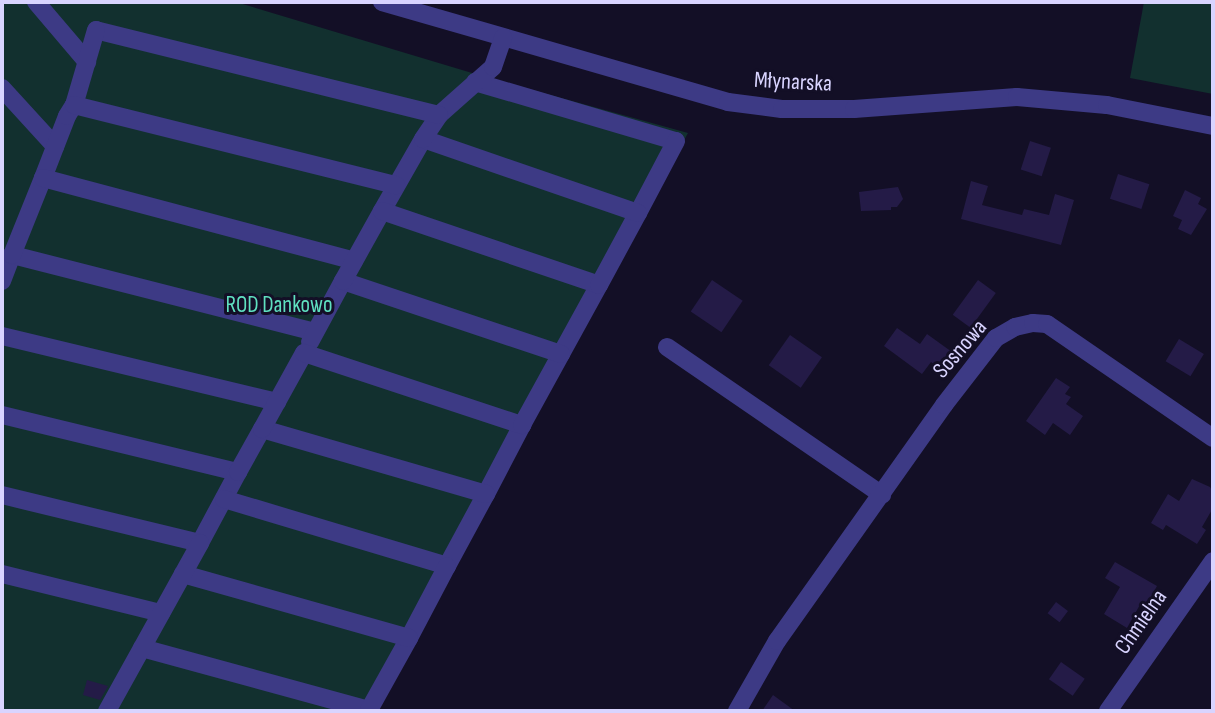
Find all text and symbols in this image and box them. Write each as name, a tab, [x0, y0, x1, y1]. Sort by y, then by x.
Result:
street label: Młynarska	[753, 66, 833, 98]
park label: ROD Dankowo	[226, 291, 332, 319]
street label: Sosnowa	[927, 314, 993, 384]
street label: Chmielna	[1109, 584, 1173, 660]

